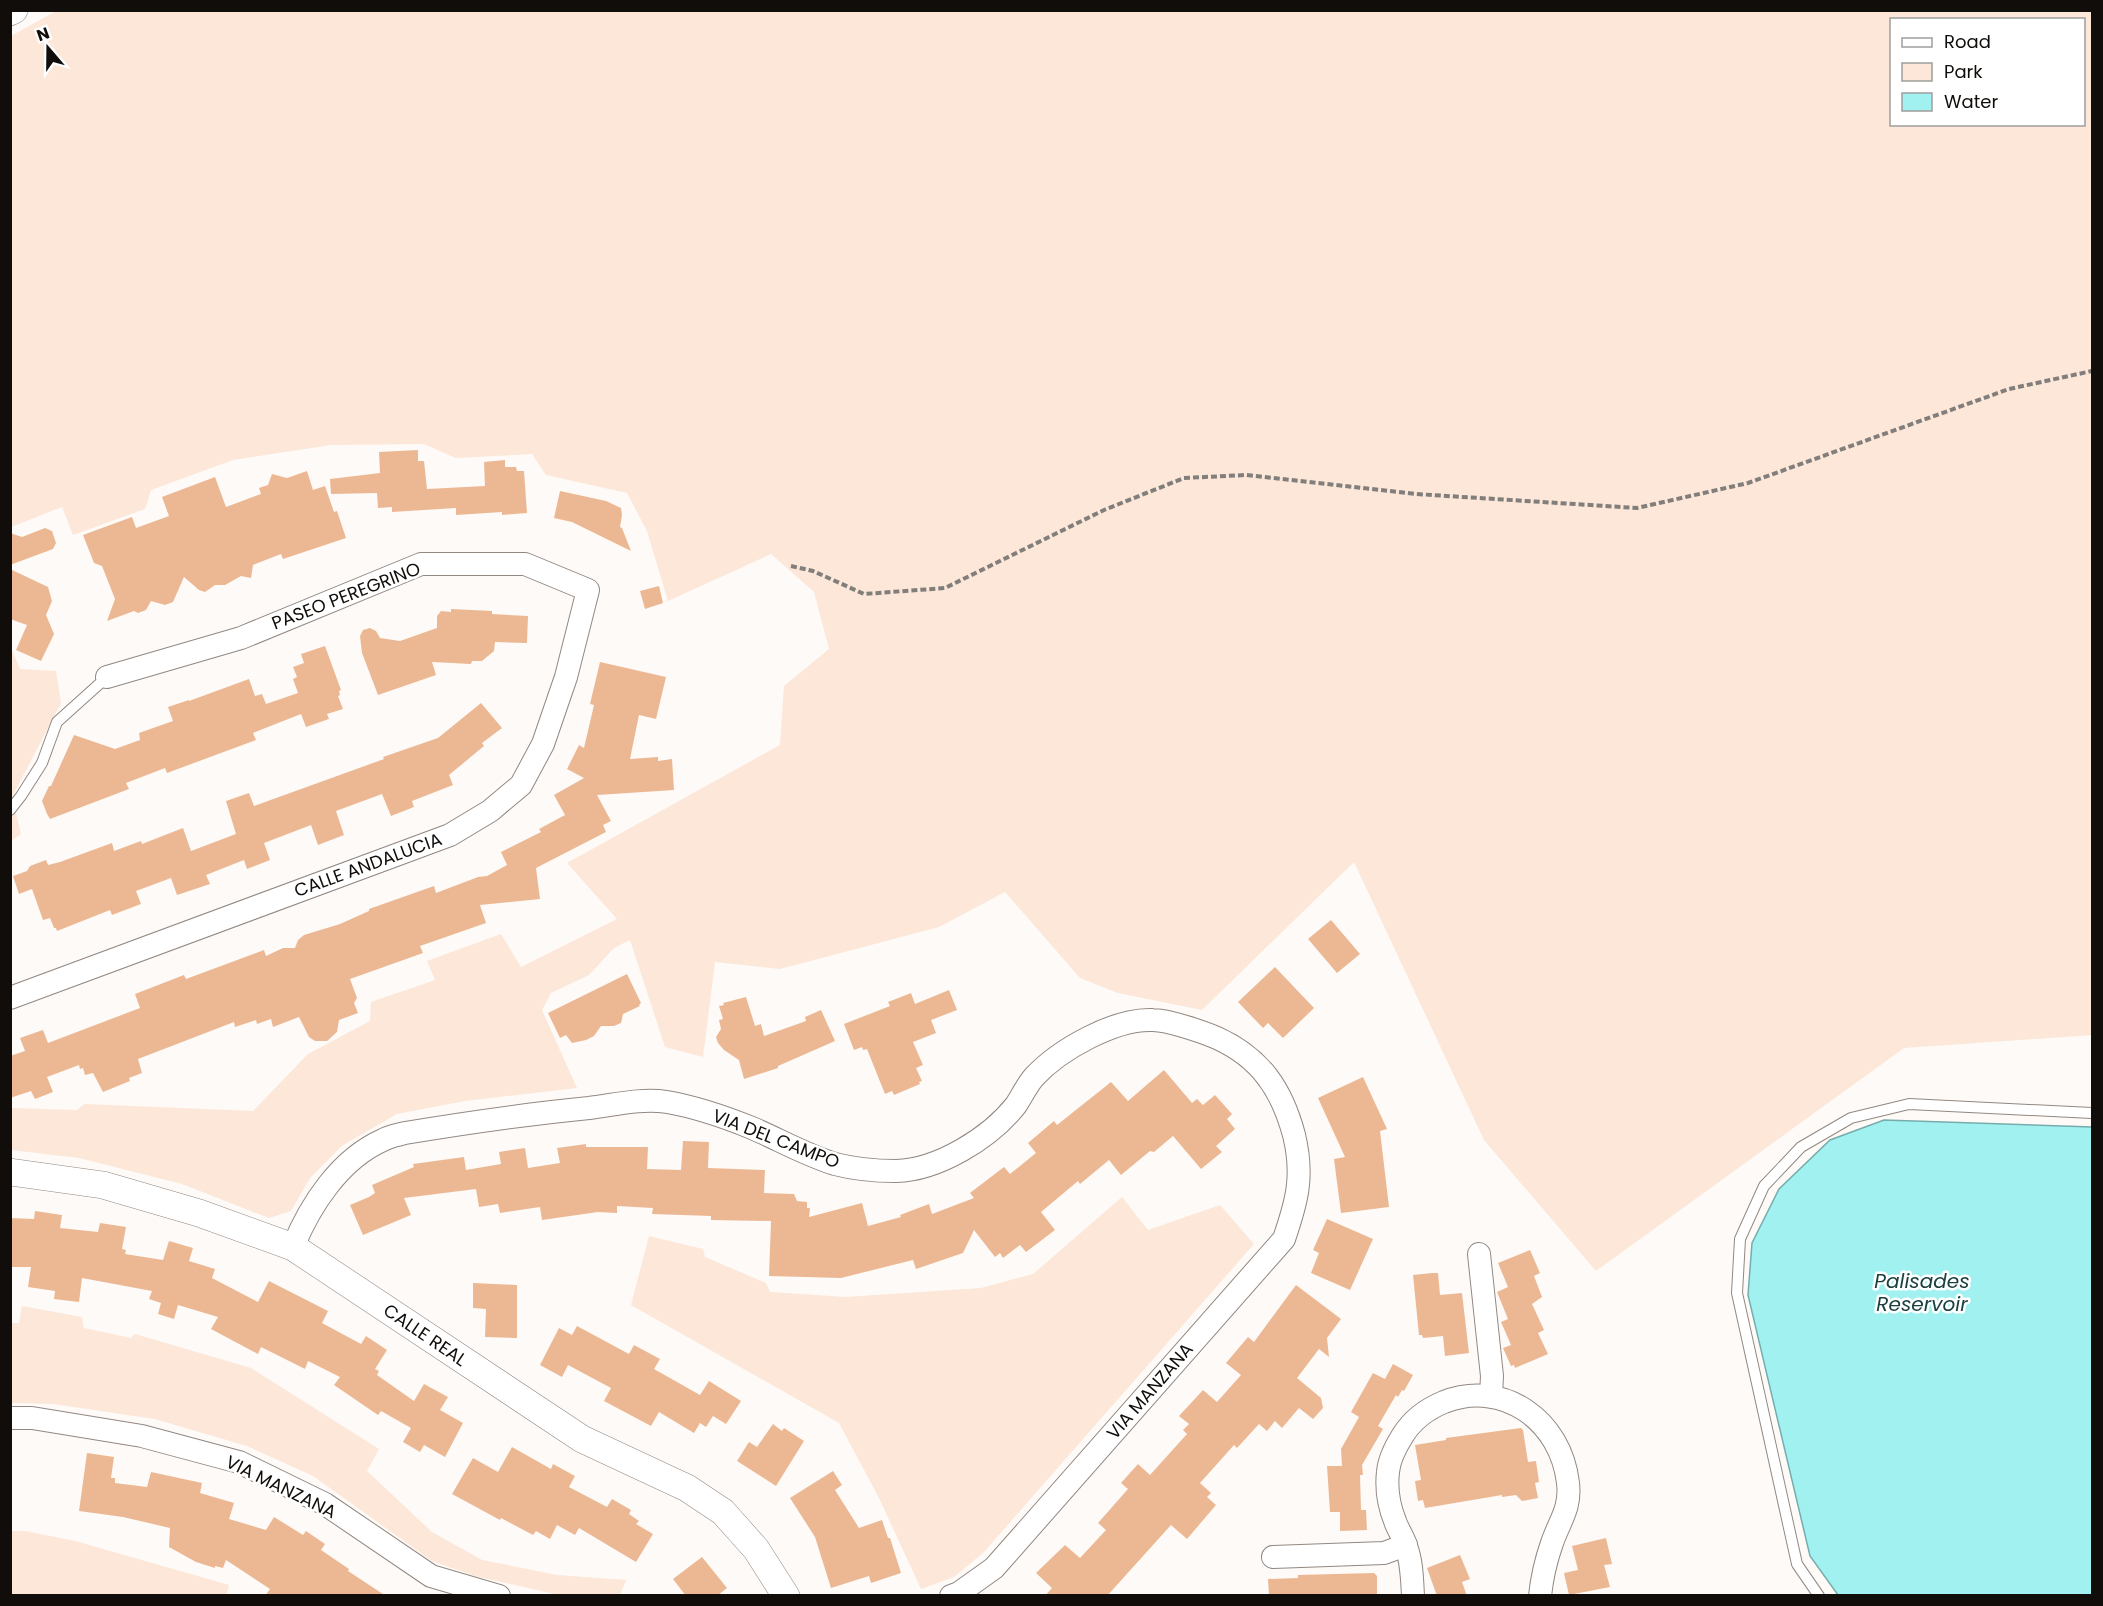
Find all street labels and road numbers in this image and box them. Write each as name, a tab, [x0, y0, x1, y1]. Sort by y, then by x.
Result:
street label: PASEO PEREGRINO	[268, 556, 424, 635]
street label: CALLE ANDALUCIA	[290, 826, 445, 903]
street label: VIA DEL CAMPO	[709, 1103, 843, 1174]
street label: CALLE REAL	[379, 1297, 472, 1372]
street label: VIA MANZANA	[1101, 1337, 1199, 1444]
street label: VIA MANZANA	[222, 1449, 341, 1524]

